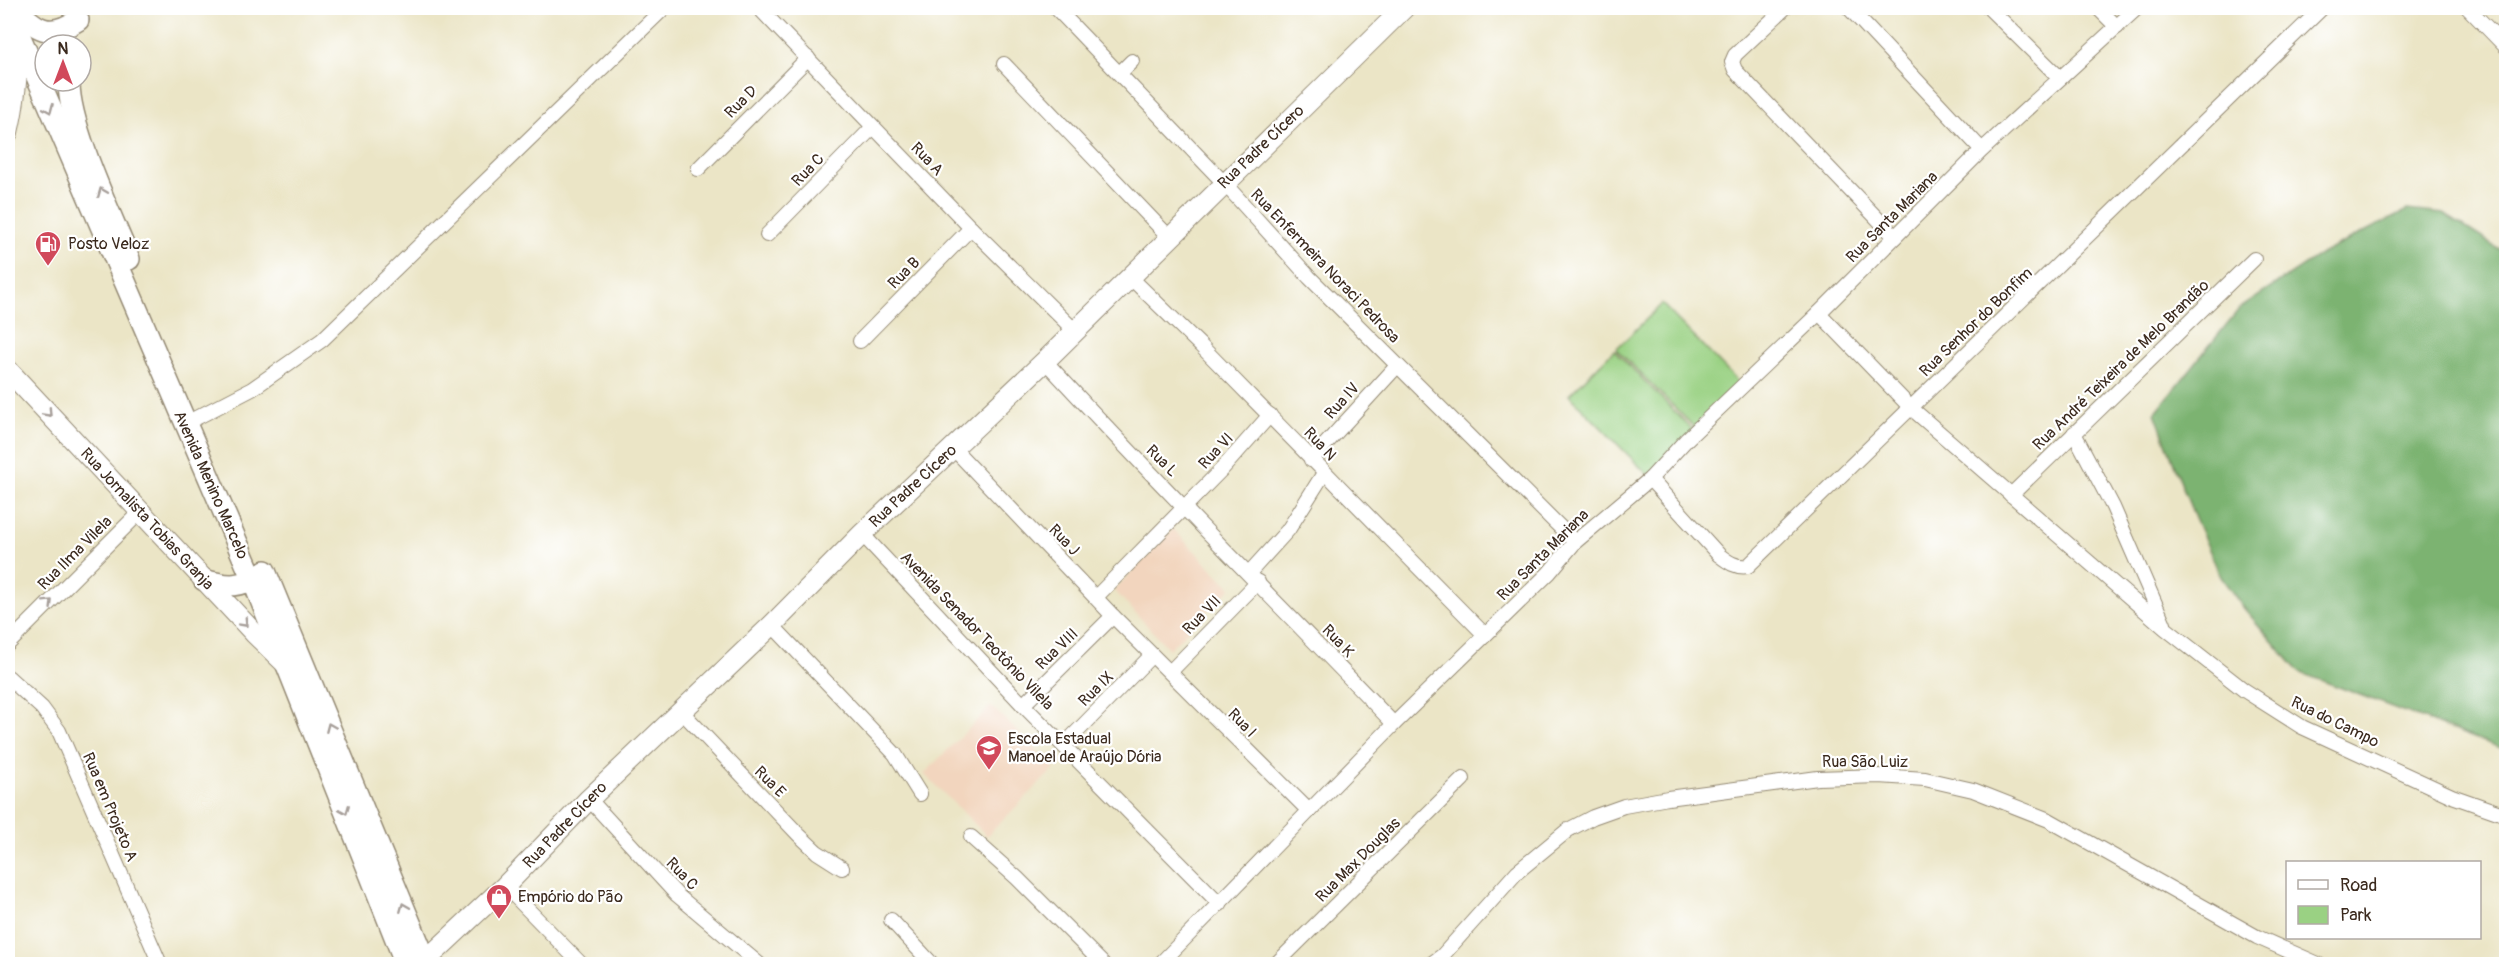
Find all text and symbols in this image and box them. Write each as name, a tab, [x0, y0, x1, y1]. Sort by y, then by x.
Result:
north arrow	[33, 33, 93, 93]
text: N	[58, 39, 69, 59]
street label: Rua D	[720, 81, 762, 123]
street label: Rua Padre Cícero	[1213, 100, 1309, 193]
one-way arrow	[42, 103, 54, 114]
street label: Rua A	[906, 138, 948, 180]
street label: Rua C	[788, 149, 829, 191]
street label: Rua Santa Mariana	[1842, 167, 1942, 267]
street label: Rua Enfermeira Noraci Pedrosa	[1246, 185, 1404, 347]
one-way arrow	[97, 187, 109, 198]
fuel station icon: Posto Veloz	[33, 229, 63, 267]
place label: Posto Veloz	[68, 234, 149, 254]
street label: Rua B	[884, 253, 924, 293]
street label: Rua Senhor do Bonfim	[1915, 263, 2037, 381]
street label: Rua André Teixeira de Melo Brandão	[2029, 275, 2214, 455]
street label: Rua IV	[1320, 379, 1364, 423]
one-way arrow	[41, 406, 52, 416]
street label: Avenida Menino Marcelo	[169, 408, 253, 563]
street label: Rua N	[1299, 423, 1341, 465]
street label: Rua VI	[1194, 429, 1238, 473]
street label: Rua Padre Cícero	[865, 440, 961, 532]
street label: Rua L	[1142, 441, 1182, 481]
street label: Rua Jornalista Tobias Granja	[76, 444, 218, 594]
street label: Rua Santa Mariana	[1493, 505, 1593, 605]
street label: Rua Ilma Vilela	[34, 512, 116, 594]
street label: Rua J	[1044, 520, 1084, 560]
street label: Avenida Senador Teotônio Vilela	[896, 548, 1058, 714]
street label: Rua VII	[1179, 591, 1225, 639]
one-way arrow	[42, 599, 53, 609]
one-way arrow	[237, 616, 248, 626]
street label: Rua K	[1318, 620, 1359, 662]
street label: Rua VIII	[1032, 624, 1082, 674]
street label: Rua IX	[1074, 667, 1118, 711]
street label: Rua do Campo	[2288, 692, 2383, 752]
street label: Rua I	[1223, 704, 1261, 742]
one-way arrow	[325, 722, 337, 733]
place label: Escola Estadual Manoel de Araújo Dória	[1008, 729, 1161, 767]
school or university icon: Escola Estadual Manoel de Araújo Dória	[974, 733, 1004, 771]
street label: Rua em Projeto A	[78, 749, 142, 865]
street label: Rua São Luiz	[1822, 752, 1908, 772]
street label: Rua E	[750, 762, 790, 802]
street label: Rua Padre Cícero	[519, 777, 612, 873]
one-way arrow	[337, 804, 350, 815]
street label: Rua Max Douglas	[1311, 813, 1405, 907]
street label: Rua C	[662, 853, 703, 895]
legend	[2286, 861, 2481, 939]
text: Road	[2340, 874, 2377, 897]
shop icon: Empório do Pão	[484, 882, 514, 920]
place label: Empório do Pão	[518, 887, 623, 907]
one-way arrow	[399, 902, 411, 913]
text: Park	[2340, 904, 2372, 927]

